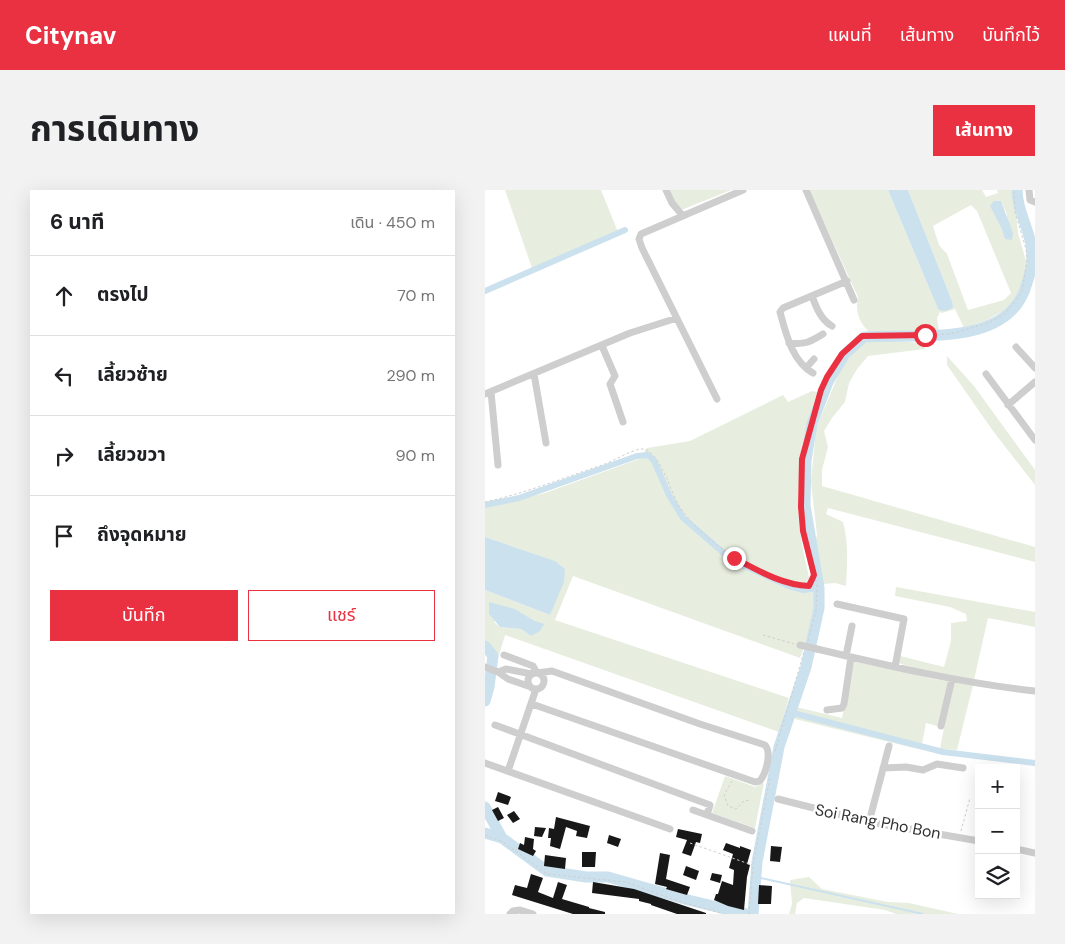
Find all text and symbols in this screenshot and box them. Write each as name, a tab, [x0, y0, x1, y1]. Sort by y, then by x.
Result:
text: Citynav	[25, 20, 116, 51]
text: แผนที่	[828, 23, 872, 47]
text: เส้นทาง	[900, 23, 954, 47]
text: บันทึกไว้	[982, 23, 1040, 47]
button: เส้นทาง	[933, 105, 1035, 156]
text: การเดินทาง	[30, 106, 199, 152]
text: 6 นาที	[50, 208, 104, 236]
text: เดิน · 450 m	[350, 212, 435, 233]
icon: ahead	[50, 282, 78, 310]
text: ตรงไป	[97, 282, 149, 307]
text: 70 m	[397, 285, 435, 306]
route start	[914, 324, 937, 347]
icon: left	[50, 362, 78, 390]
text: เลี้ยวซ้าย	[97, 362, 168, 387]
text: 290 m	[386, 365, 435, 386]
icon: right	[50, 442, 78, 470]
text: เลี้ยวขวา	[97, 442, 166, 467]
text: 90 m	[395, 445, 435, 466]
icon: arrive	[50, 522, 78, 550]
text: ถึงจุดหมาย	[97, 522, 187, 547]
route end	[723, 547, 746, 570]
button: บันทึก	[50, 590, 238, 641]
button: แชร์	[248, 590, 435, 641]
map controls	[975, 764, 1020, 899]
button: +	[975, 764, 1020, 809]
street label: Soi Rang Pho Bon	[813, 799, 943, 844]
button: −	[975, 809, 1020, 854]
button: layers	[975, 854, 1020, 899]

